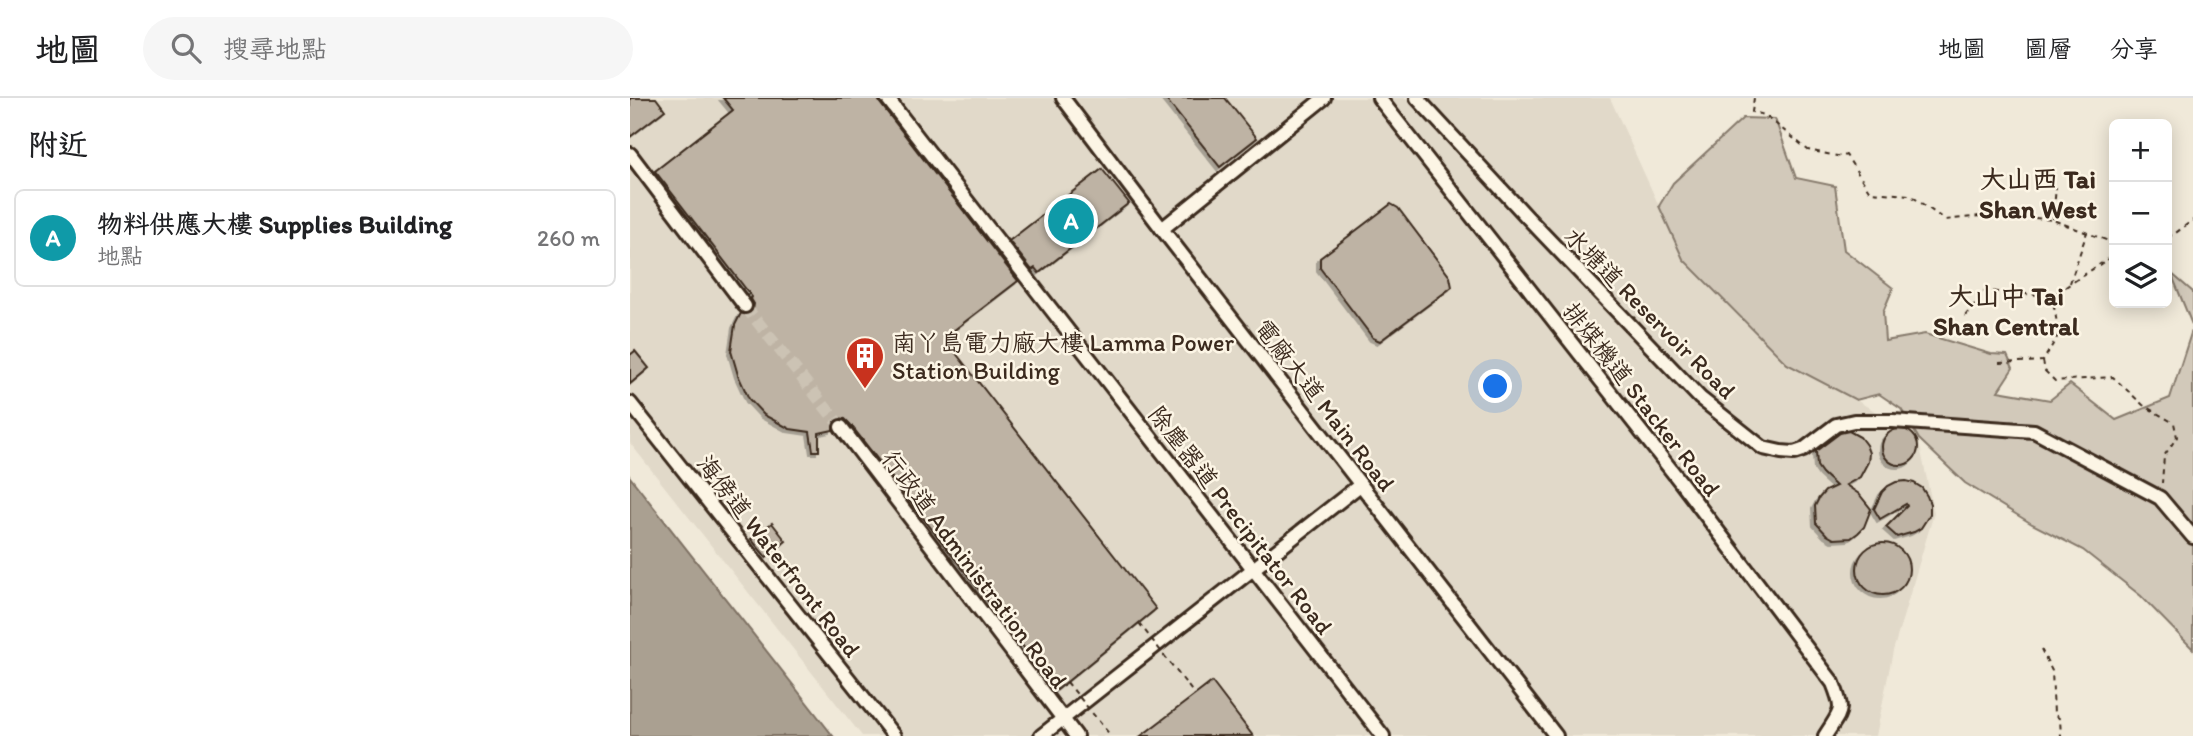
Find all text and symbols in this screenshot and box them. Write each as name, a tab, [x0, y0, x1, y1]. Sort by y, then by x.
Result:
search box	[143, 17, 633, 80]
icon: search	[167, 29, 205, 67]
text: 地圖	[35, 30, 101, 69]
text: 搜尋地點	[223, 33, 327, 65]
text: 地圖	[1938, 34, 1986, 63]
text: 圖層	[2024, 34, 2072, 63]
text: 分享	[2110, 34, 2158, 63]
map controls	[2109, 119, 2172, 308]
button: +	[2109, 119, 2172, 182]
text: 附近	[28, 126, 88, 163]
district label: 大山西 Tai Shan West	[1979, 163, 2097, 225]
button: −	[2109, 182, 2172, 245]
pin: A	[1048, 195, 1094, 247]
text: 物料供應大樓 Supplies Building	[97, 208, 452, 240]
street label: 水塘道 Reservoir Road	[1558, 221, 1742, 405]
text: A	[46, 224, 60, 252]
text: 260 m	[537, 224, 600, 252]
text: 地點	[97, 242, 143, 270]
button: layers	[2109, 245, 2172, 308]
district label: 大山中 Tai Shan Central	[1933, 280, 2080, 342]
street label: 排煤機道 Stacker Road	[1557, 296, 1727, 502]
street label: 電廠大道 Main Road	[1249, 313, 1401, 497]
place label: 南丫島電力廠大樓 Lamma Power Station Building	[892, 328, 1234, 385]
building icon: 南丫島電力廠大樓 Lamma Power Station Building	[844, 335, 886, 390]
your location	[1478, 369, 1512, 403]
street label: 除塵器道 Precipitator Road	[1143, 400, 1339, 640]
street label: 行政道 Administration Road	[876, 444, 1074, 694]
street label: 海傍道 Waterfront Road	[691, 449, 867, 663]

